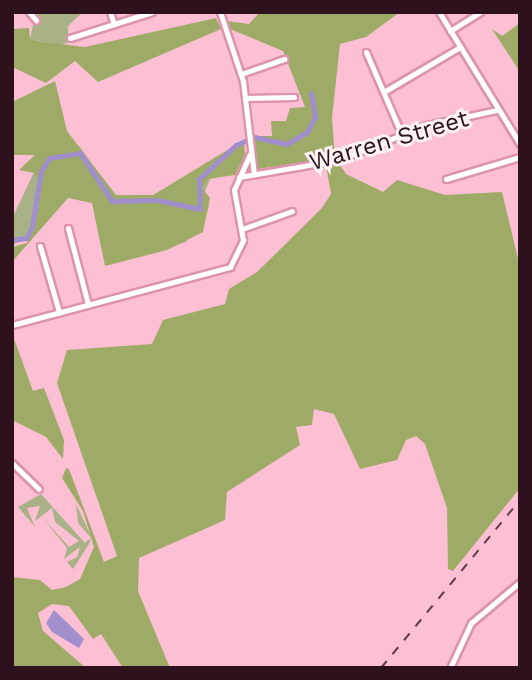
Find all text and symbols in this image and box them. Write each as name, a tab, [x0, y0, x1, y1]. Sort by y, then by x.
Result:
street label: Warren Street	[306, 105, 472, 177]

